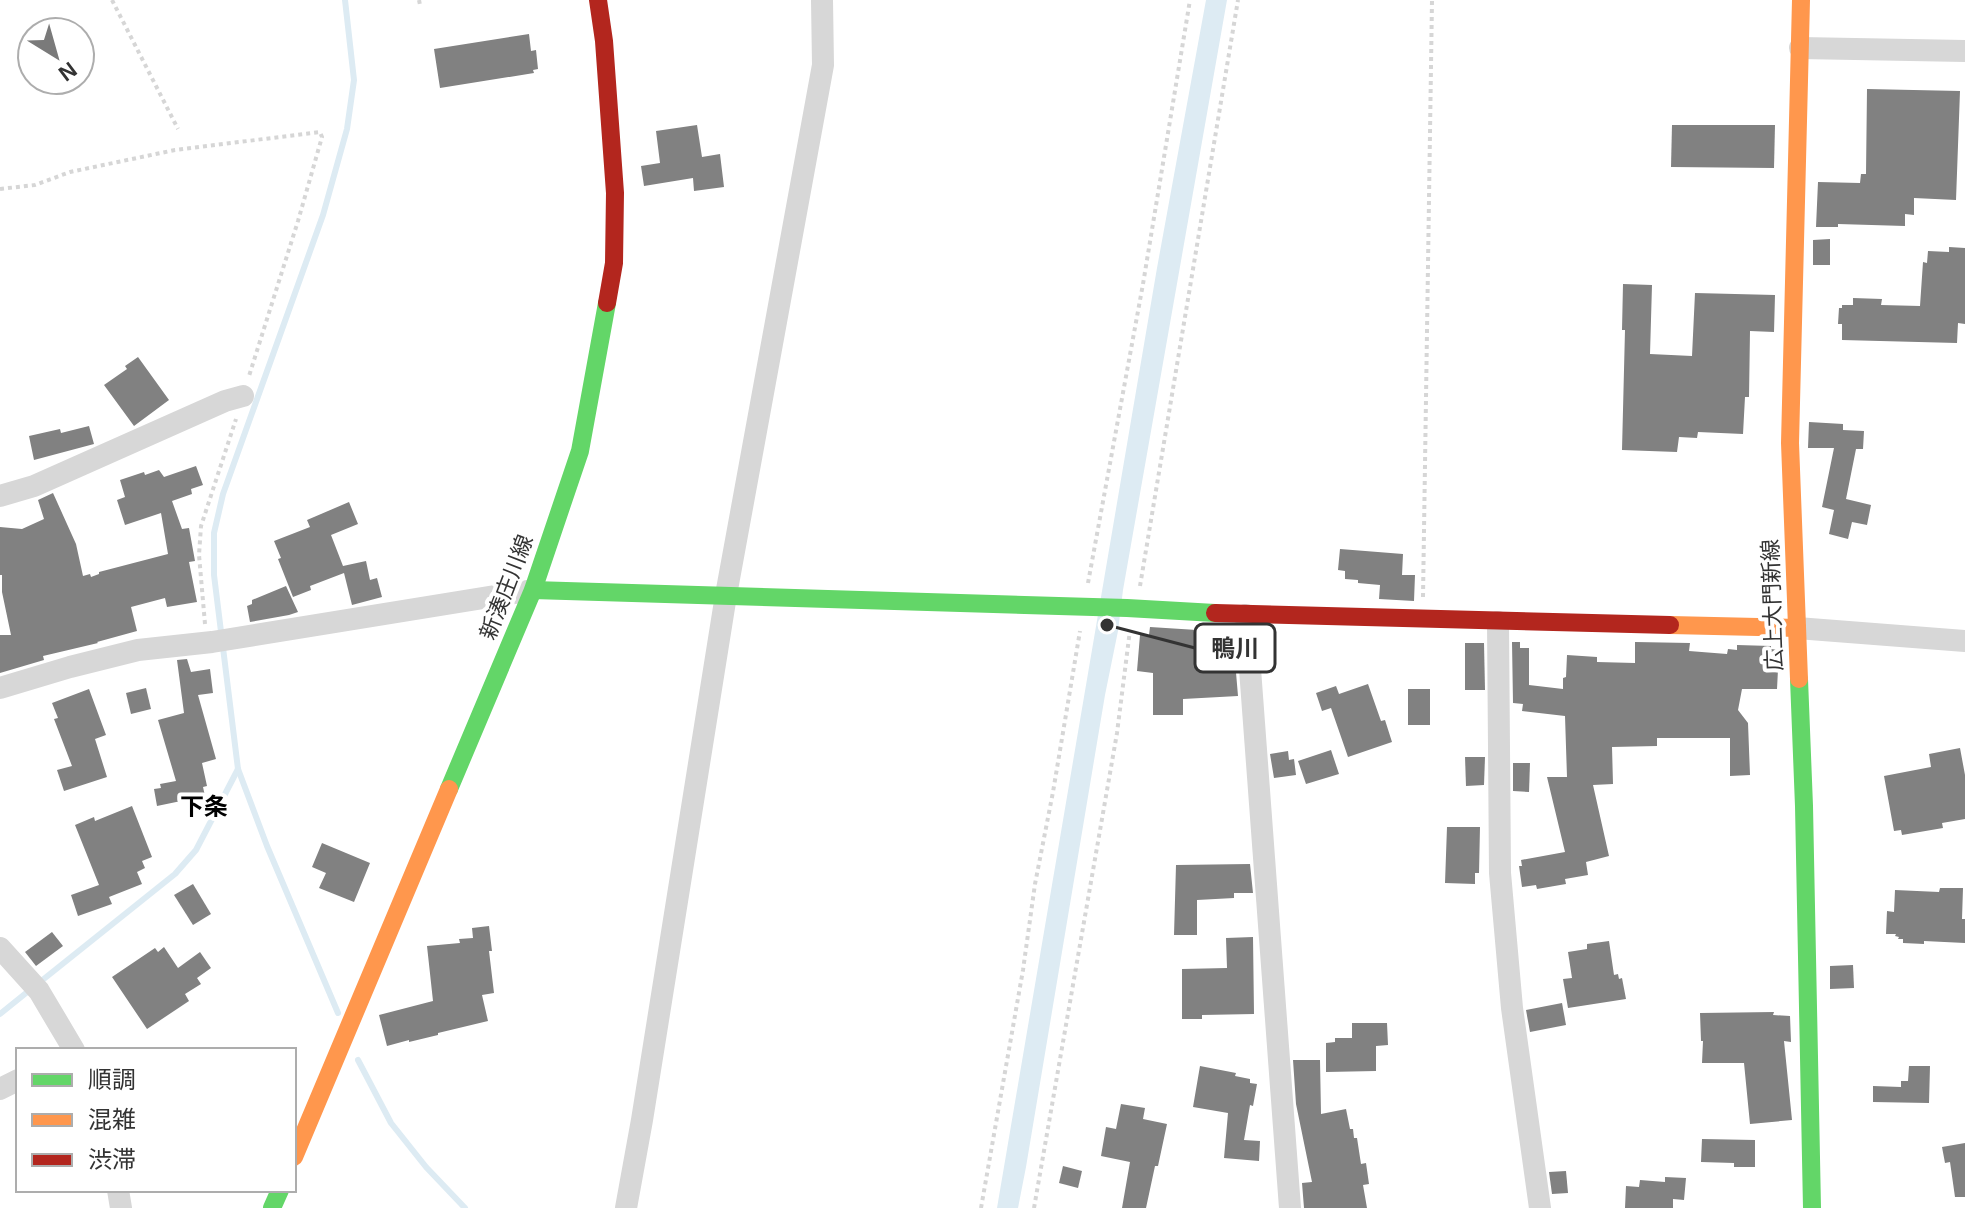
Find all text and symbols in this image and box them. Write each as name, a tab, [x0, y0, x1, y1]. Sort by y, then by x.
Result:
north arrow	[16, 16, 96, 96]
text: N	[54, 57, 82, 86]
street label: 新湊庄川線	[475, 531, 538, 643]
street label: 広上大門新線	[1758, 539, 1787, 671]
callout: 鴨川	[1195, 624, 1275, 672]
text: 鴨川	[1211, 635, 1259, 662]
district label: 下条	[180, 793, 228, 820]
legend	[16, 1048, 296, 1192]
text: 順調	[88, 1066, 136, 1093]
text: 混雑	[88, 1106, 136, 1133]
text: 渋滞	[88, 1146, 136, 1173]

